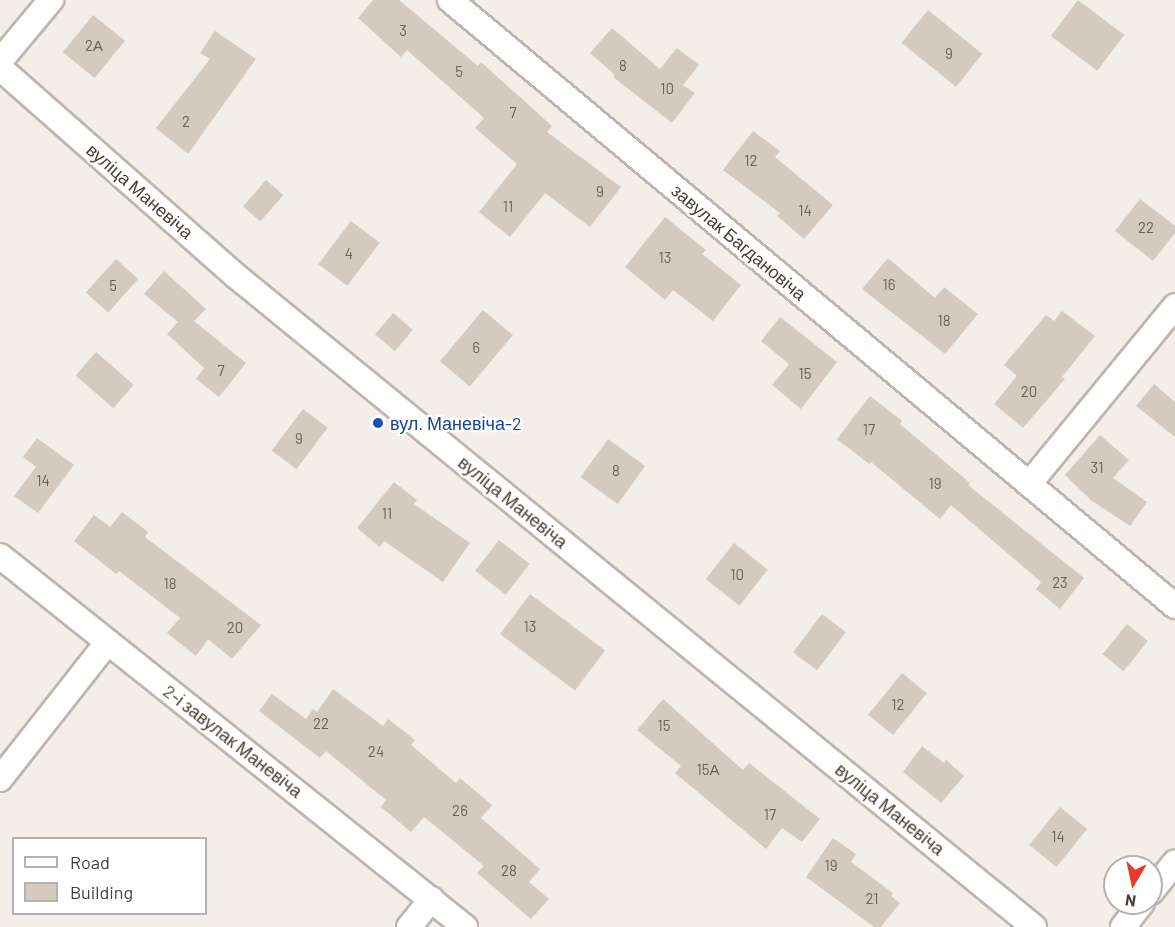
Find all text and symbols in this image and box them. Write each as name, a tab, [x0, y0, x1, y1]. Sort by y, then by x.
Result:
house number: 3	[399, 22, 407, 40]
house number: 2А	[85, 37, 103, 55]
house number: 9	[945, 45, 953, 63]
house number: 8	[619, 57, 627, 75]
house number: 5	[455, 63, 463, 81]
house number: 10	[660, 80, 674, 98]
house number: 7	[509, 104, 517, 122]
house number: 2	[182, 113, 190, 131]
street label: вуліца Маневіча	[82, 139, 198, 243]
house number: 12	[744, 152, 758, 170]
street label: завулак Багдановіча	[667, 179, 811, 305]
house number: 9	[596, 183, 604, 201]
house number: 11	[503, 198, 513, 216]
house number: 14	[798, 202, 812, 220]
house number: 22	[1138, 219, 1154, 237]
house number: 4	[345, 245, 353, 263]
house number: 13	[659, 249, 671, 267]
house number: 16	[883, 276, 895, 294]
house number: 5	[109, 277, 117, 295]
house number: 18	[937, 312, 951, 330]
house number: 6	[472, 339, 480, 357]
house number: 7	[217, 362, 225, 380]
house number: 15	[799, 365, 811, 383]
house number: 20	[1021, 383, 1037, 401]
place label: вул. Маневіча-2	[390, 412, 522, 434]
marker: вул. Маневіча-2	[371, 416, 385, 430]
house number: 17	[863, 421, 875, 439]
house number: 9	[295, 430, 303, 448]
street label: вуліца Маневіча	[454, 451, 572, 553]
house number: 31	[1091, 459, 1103, 477]
house number: 8	[612, 462, 620, 480]
house number: 14	[36, 472, 50, 490]
house number: 19	[928, 475, 942, 493]
house number: 11	[382, 505, 392, 523]
house number: 10	[730, 566, 744, 584]
house number: 23	[1052, 574, 1068, 592]
house number: 18	[163, 575, 177, 593]
house number: 13	[524, 618, 536, 636]
house number: 20	[227, 619, 243, 637]
street label: 2-і завулак Маневіча	[159, 680, 307, 802]
house number: 12	[891, 696, 905, 714]
house number: 22	[313, 715, 329, 733]
house number: 15	[658, 717, 670, 735]
house number: 24	[368, 743, 384, 761]
street label: вуліца Маневіча	[831, 758, 949, 860]
house number: 15А	[697, 761, 719, 779]
house number: 26	[452, 802, 468, 820]
house number: 17	[764, 806, 776, 824]
house number: 14	[1051, 828, 1065, 846]
legend	[12, 837, 207, 915]
text: Road	[70, 851, 110, 873]
north arrow	[1103, 855, 1163, 915]
house number: 19	[824, 857, 838, 875]
house number: 28	[501, 862, 517, 880]
text: Building	[70, 881, 133, 903]
house number: 21	[865, 890, 879, 908]
text: N	[1124, 891, 1137, 912]

